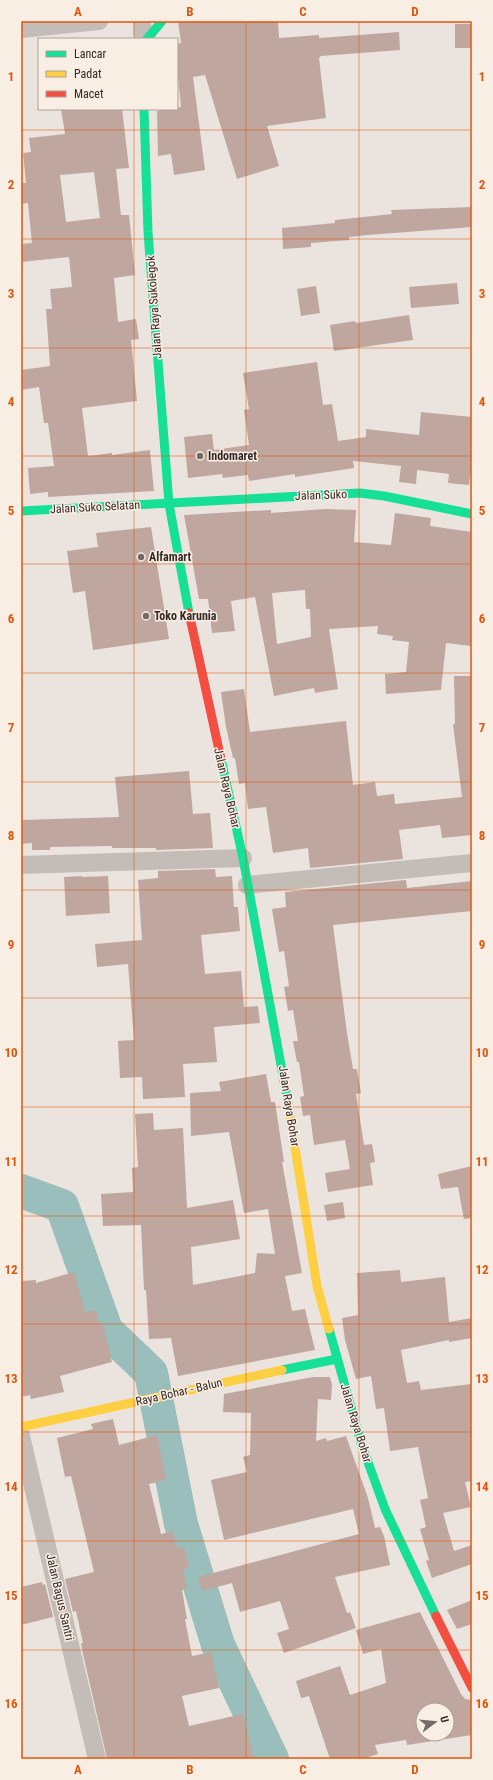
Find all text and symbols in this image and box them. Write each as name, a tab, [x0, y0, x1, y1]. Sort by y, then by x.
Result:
text: A	[74, 4, 82, 19]
text: B	[186, 4, 194, 19]
text: C	[299, 4, 307, 19]
text: D	[411, 4, 419, 19]
legend	[38, 38, 178, 110]
text: Lancar	[74, 47, 107, 61]
text: Padat	[74, 67, 102, 81]
text: 1	[8, 69, 14, 84]
text: 1	[479, 69, 485, 84]
text: Macet	[74, 87, 104, 101]
text: 2	[8, 177, 15, 192]
text: 2	[479, 177, 486, 192]
street label: Jalan Raya Sukolegok	[143, 254, 165, 359]
text: 3	[8, 286, 14, 301]
text: 3	[479, 286, 485, 301]
text: 4	[8, 394, 15, 409]
text: 4	[479, 394, 486, 409]
place label: Indomaret	[208, 449, 257, 463]
marker: Indomaret	[195, 451, 205, 461]
street label: Jalan Suko	[295, 487, 347, 503]
street label: Jalan Suko Selatan	[50, 498, 141, 516]
text: 5	[8, 503, 15, 518]
text: 5	[479, 503, 486, 518]
place label: Alfamart	[149, 550, 192, 564]
marker: Alfamart	[136, 552, 146, 562]
place label: Toko Karunia	[154, 609, 217, 623]
text: 6	[8, 611, 15, 626]
marker: Toko Karunia	[141, 611, 151, 621]
text: 6	[479, 611, 486, 626]
text: 7	[8, 720, 15, 735]
text: 7	[479, 720, 486, 735]
street label: Jalan Raya Bohar	[211, 747, 243, 830]
text: 8	[8, 828, 14, 843]
text: 8	[479, 828, 485, 843]
text: 9	[8, 937, 14, 952]
text: 9	[479, 937, 485, 952]
text: 10	[4, 1045, 18, 1060]
text: 10	[475, 1045, 489, 1060]
street label: Jalan Raya Bohar	[276, 1064, 302, 1148]
text: 11	[4, 1154, 18, 1169]
text: 11	[475, 1154, 489, 1169]
text: 12	[4, 1262, 18, 1277]
text: 12	[475, 1262, 489, 1277]
text: 13	[4, 1371, 18, 1386]
text: 13	[475, 1371, 489, 1386]
street label: Raya Bohar - Balun	[134, 1375, 224, 1409]
street label: Jalan Raya Bohar	[337, 1382, 375, 1464]
text: 14	[4, 1479, 18, 1494]
text: 14	[475, 1479, 489, 1494]
street label: Jalan Bagus Santri	[43, 1552, 77, 1642]
text: 15	[4, 1588, 18, 1603]
text: 15	[475, 1588, 489, 1603]
text: 16	[4, 1696, 18, 1711]
text: 16	[475, 1696, 489, 1711]
north arrow	[415, 1702, 455, 1742]
text: U	[437, 1715, 451, 1724]
text: A	[74, 1762, 82, 1777]
text: B	[186, 1762, 194, 1777]
text: C	[299, 1762, 307, 1777]
text: D	[411, 1762, 419, 1777]

